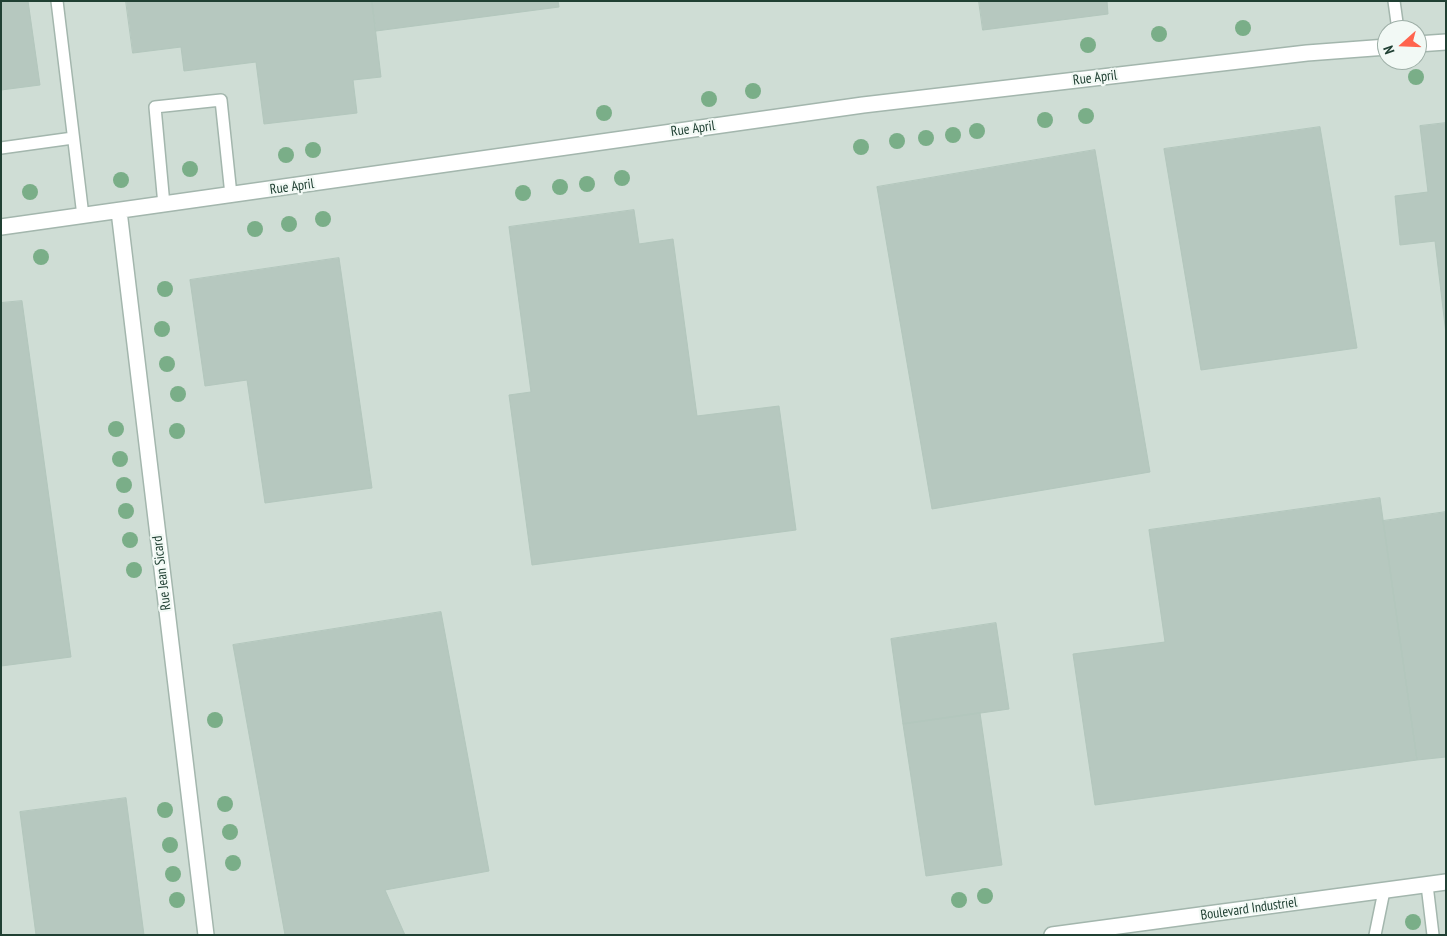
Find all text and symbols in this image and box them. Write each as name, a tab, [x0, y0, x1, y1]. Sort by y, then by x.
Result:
north arrow	[1377, 20, 1427, 70]
text: N	[1379, 43, 1399, 56]
street label: Rue April	[1072, 67, 1118, 89]
street label: Rue April	[670, 118, 716, 140]
street label: Rue April	[269, 176, 315, 198]
street label: Rue Jean Sicard	[149, 535, 175, 611]
street label: Boulevard Industriel	[1200, 894, 1298, 924]

